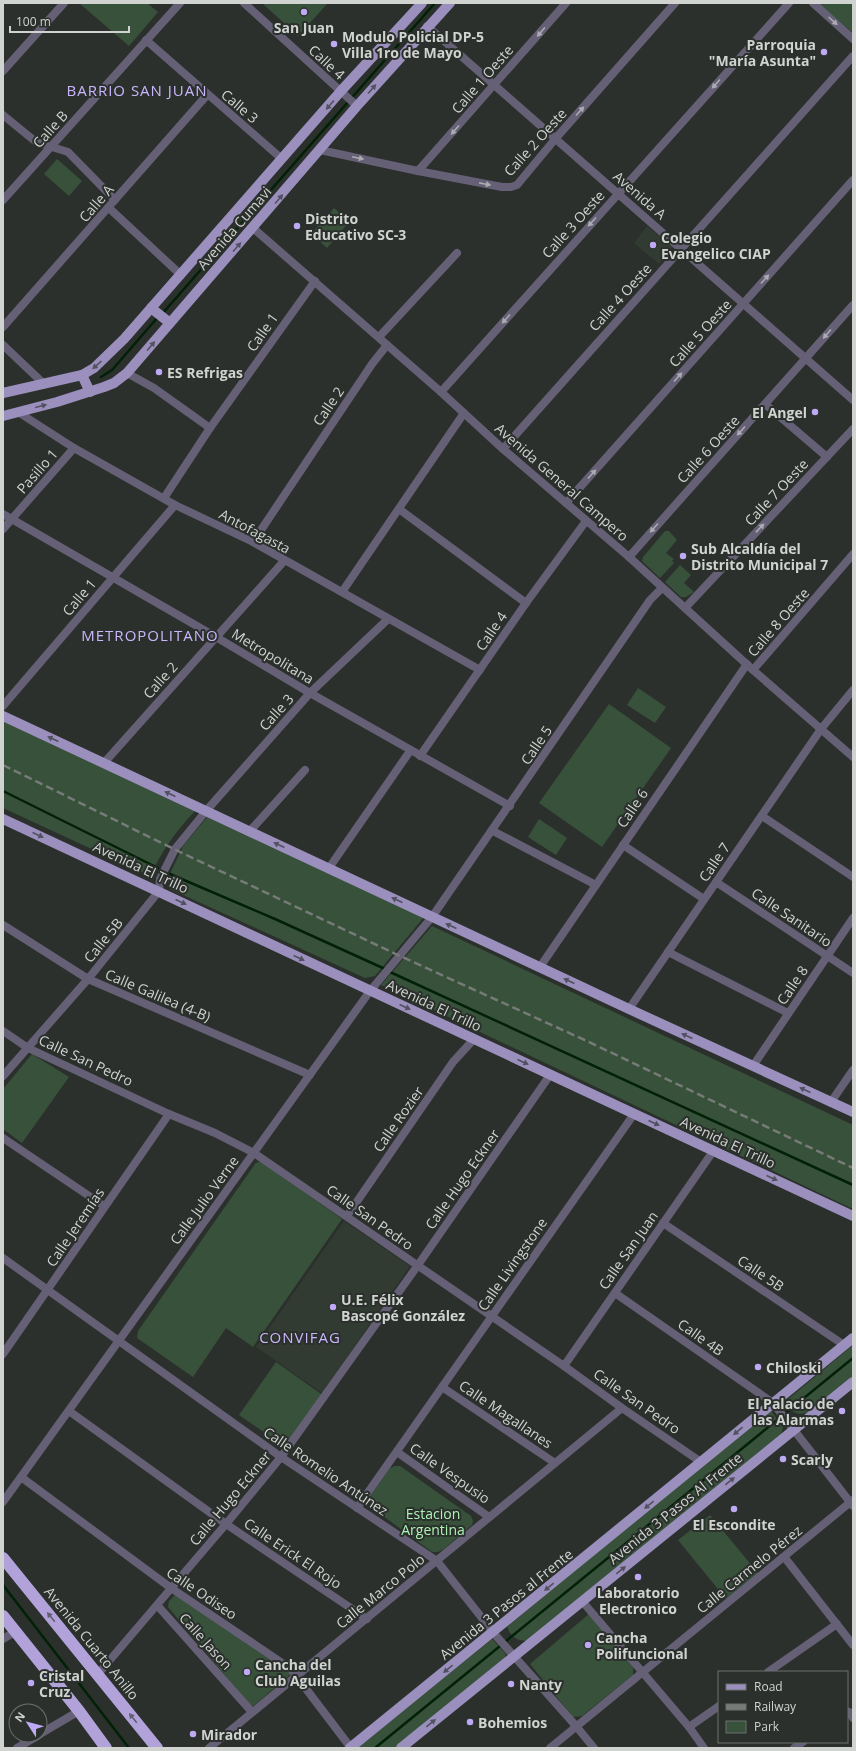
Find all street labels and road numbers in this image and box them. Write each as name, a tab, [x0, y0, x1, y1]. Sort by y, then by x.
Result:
street label: Calle 4	[305, 40, 349, 84]
street label: Calle 1 Oeste	[447, 41, 517, 117]
street label: Calle 3	[217, 85, 263, 127]
street label: Calle 2 Oeste	[499, 104, 571, 180]
street label: Calle B	[28, 106, 72, 152]
street label: Avenida A	[609, 167, 671, 223]
street label: Calle A	[74, 180, 118, 226]
street label: Avenida Cumavi	[193, 182, 275, 274]
street label: Calle 3 Oeste	[537, 186, 609, 262]
street label: Calle 4 Oeste	[584, 259, 656, 335]
street label: Calle 5 Oeste	[664, 295, 736, 371]
street label: Calle 1	[242, 309, 282, 355]
street label: Calle 2	[308, 383, 348, 429]
street label: Calle 6 Oeste	[672, 411, 744, 487]
street label: Avenida General Campero	[491, 419, 633, 545]
street label: Pasillo 1	[12, 445, 62, 497]
street label: Calle 7 Oeste	[740, 454, 812, 530]
street label: Antofagasta	[216, 504, 294, 558]
street label: Calle 1	[58, 574, 100, 620]
street label: Calle 8 Oeste	[743, 584, 813, 660]
street label: Calle 4	[471, 608, 511, 654]
street label: Metropolitana	[228, 624, 318, 688]
street label: Calle 2	[138, 658, 182, 702]
street label: Calle 3	[254, 690, 298, 734]
street label: Calle 5	[516, 722, 556, 768]
street label: Calle 6	[612, 785, 652, 831]
street label: Avenida El Trillo	[90, 837, 192, 897]
street label: Calle 7	[694, 839, 734, 885]
street label: Calle Sanitario	[748, 883, 836, 951]
street label: Calle 5B	[79, 914, 127, 966]
street label: Calle 8	[772, 962, 812, 1008]
street label: Calle Galilea (4-B)	[102, 964, 214, 1026]
street label: Avenida El Trillo	[383, 975, 485, 1035]
street label: Calle San Pedro	[36, 1030, 136, 1090]
street label: Calle Rozier	[368, 1082, 428, 1156]
street label: Avenida El Trillo	[677, 1112, 779, 1172]
street label: Calle Hugo Eckner	[420, 1125, 504, 1233]
street label: Calle Julio Verne	[165, 1152, 243, 1248]
street label: Calle San Pedro	[323, 1180, 417, 1254]
street label: Calle Jeremías	[42, 1184, 109, 1270]
street label: Calle San Juan	[594, 1207, 662, 1293]
street label: Calle Livingstone	[473, 1214, 551, 1314]
street label: Calle 5B	[734, 1251, 788, 1295]
street label: Calle 4B	[674, 1314, 728, 1360]
street label: Calle San Pedro	[590, 1364, 684, 1438]
street label: Calle Magallanes	[456, 1376, 557, 1453]
street label: Calle Romelio Antúnez	[260, 1422, 392, 1520]
street label: Calle Vespusio	[406, 1438, 494, 1508]
street label: Calle Hugo Eckner	[185, 1447, 275, 1549]
street label: Avenida 3 Pasos Al Frente	[604, 1448, 746, 1568]
street label: Calle Erick El Rojo	[240, 1513, 346, 1593]
street label: Calle Carmelo Pérez	[692, 1520, 806, 1617]
street label: Avenida 3 Pasos al Frente	[435, 1544, 577, 1664]
street label: Calle Marco Polo	[332, 1549, 428, 1633]
street label: Calle Odiseo	[163, 1562, 241, 1624]
street label: Avenida Cuarto Anillo	[40, 1583, 144, 1703]
street label: Calle Jason	[175, 1608, 237, 1674]

